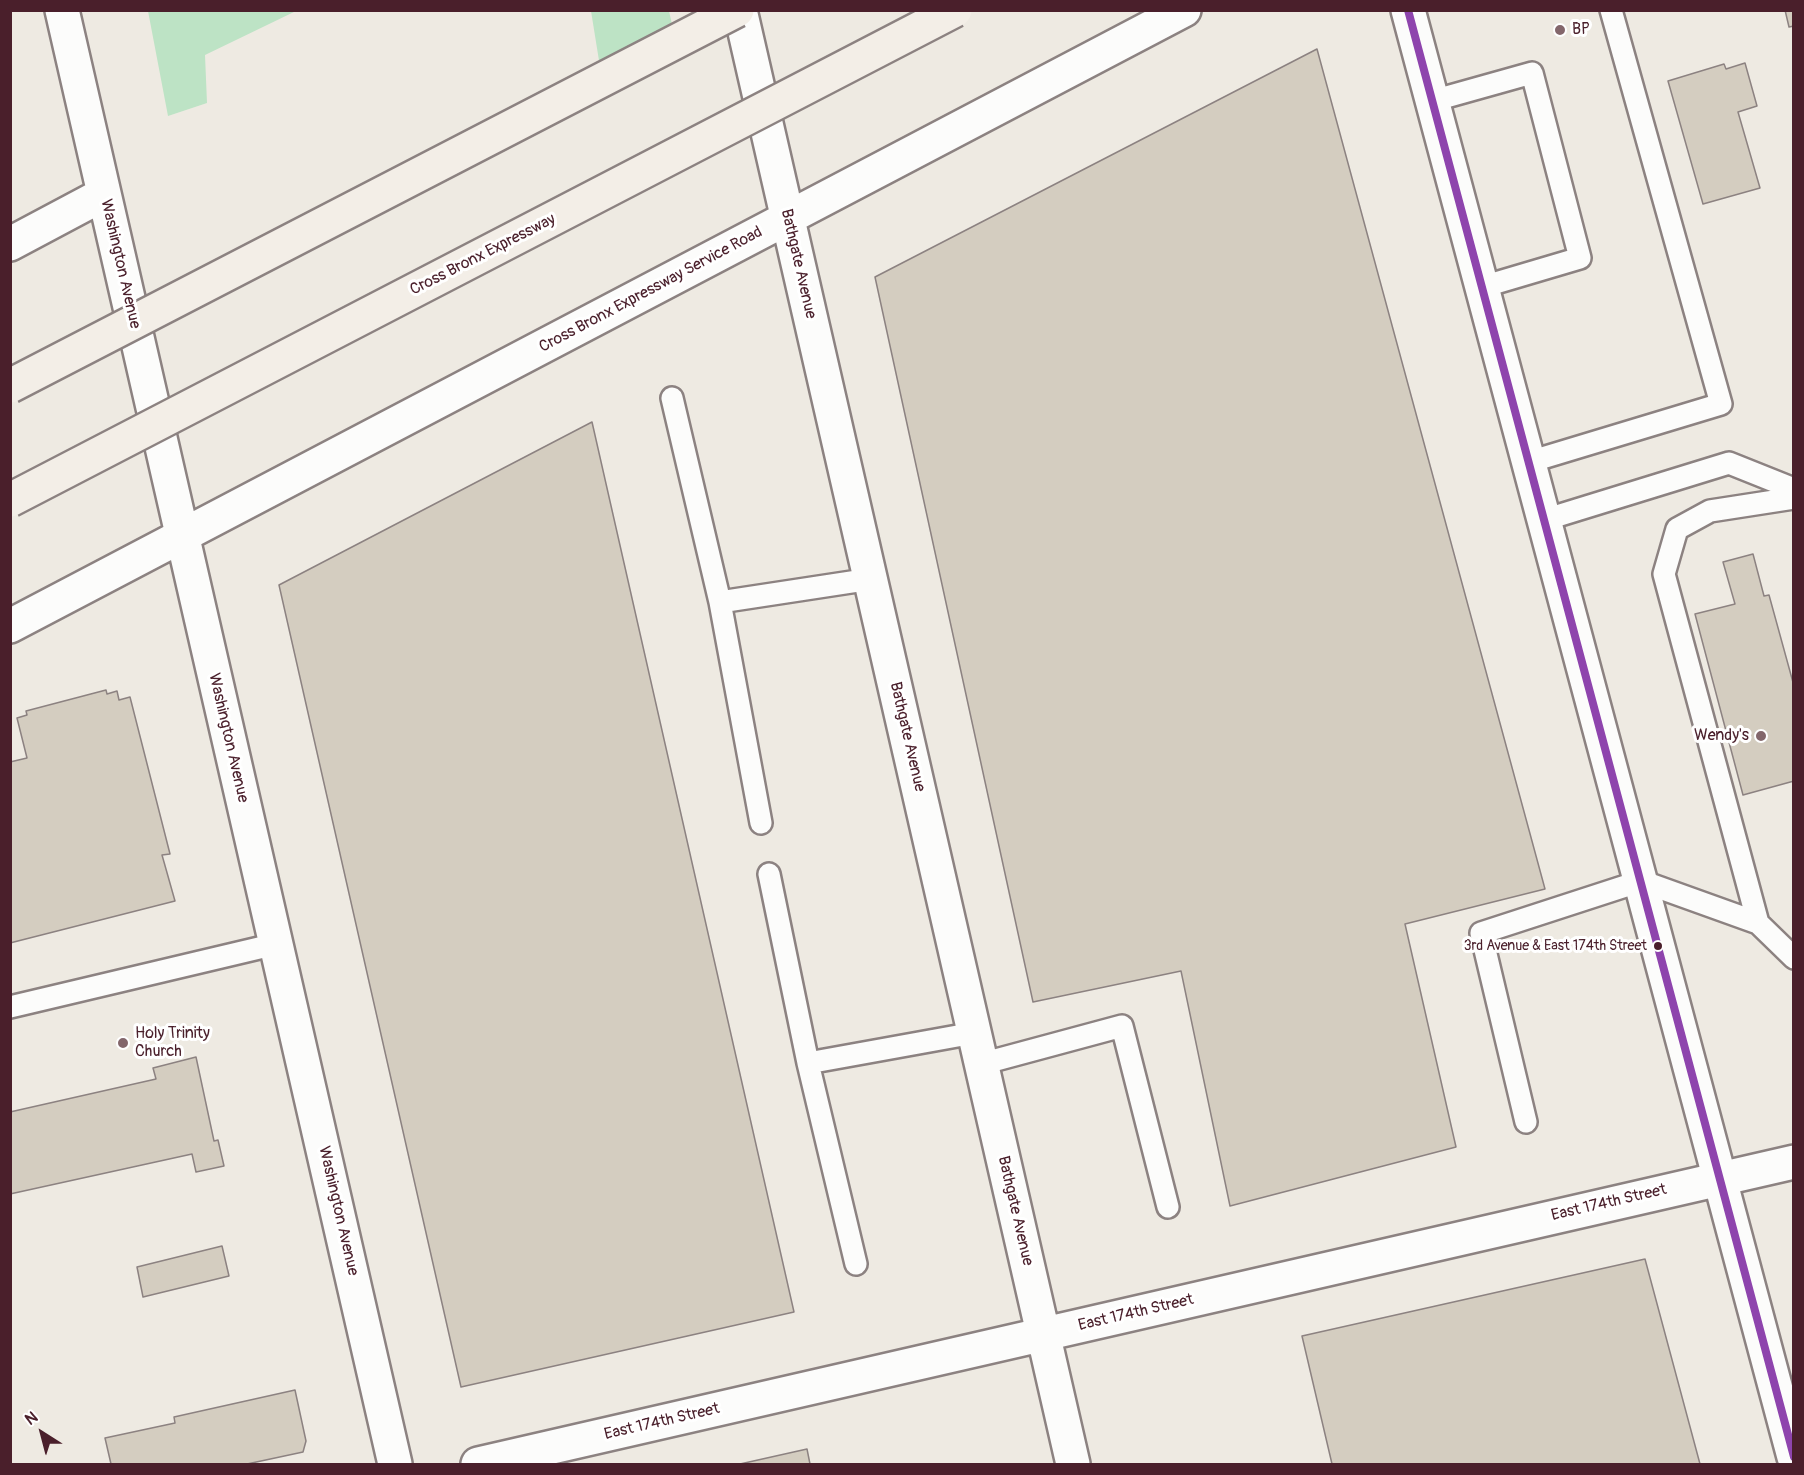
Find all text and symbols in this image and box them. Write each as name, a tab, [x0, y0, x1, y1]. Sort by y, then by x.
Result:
place label: BP	[1572, 20, 1590, 40]
marker: BP	[1553, 23, 1567, 37]
street label: Washington Avenue	[96, 197, 144, 331]
street label: Bathgate Avenue	[776, 207, 820, 321]
street label: Cross Bronx Expressway	[407, 210, 559, 300]
street label: Cross Bronx Expressway Service Road	[536, 223, 766, 357]
street label: Washington Avenue	[204, 671, 252, 805]
street label: Bathgate Avenue	[885, 680, 929, 794]
place label: Wendy's	[1694, 726, 1749, 746]
marker: Wendy's	[1754, 729, 1768, 743]
place label: 3rd Avenue & East 174th Street	[1464, 938, 1647, 954]
marker: 3rd Avenue & East 174th Street	[1652, 940, 1664, 952]
place label: Holy Trinity Church	[135, 1024, 210, 1062]
marker: Holy Trinity Church	[116, 1036, 130, 1050]
street label: Washington Avenue	[314, 1144, 362, 1278]
street label: Bathgate Avenue	[993, 1154, 1037, 1268]
street label: East 174th Street	[1550, 1180, 1668, 1226]
street label: East 174th Street	[1077, 1290, 1195, 1336]
street label: East 174th Street	[603, 1399, 721, 1445]
north arrow	[12, 1403, 72, 1463]
text: N	[21, 1407, 42, 1430]

